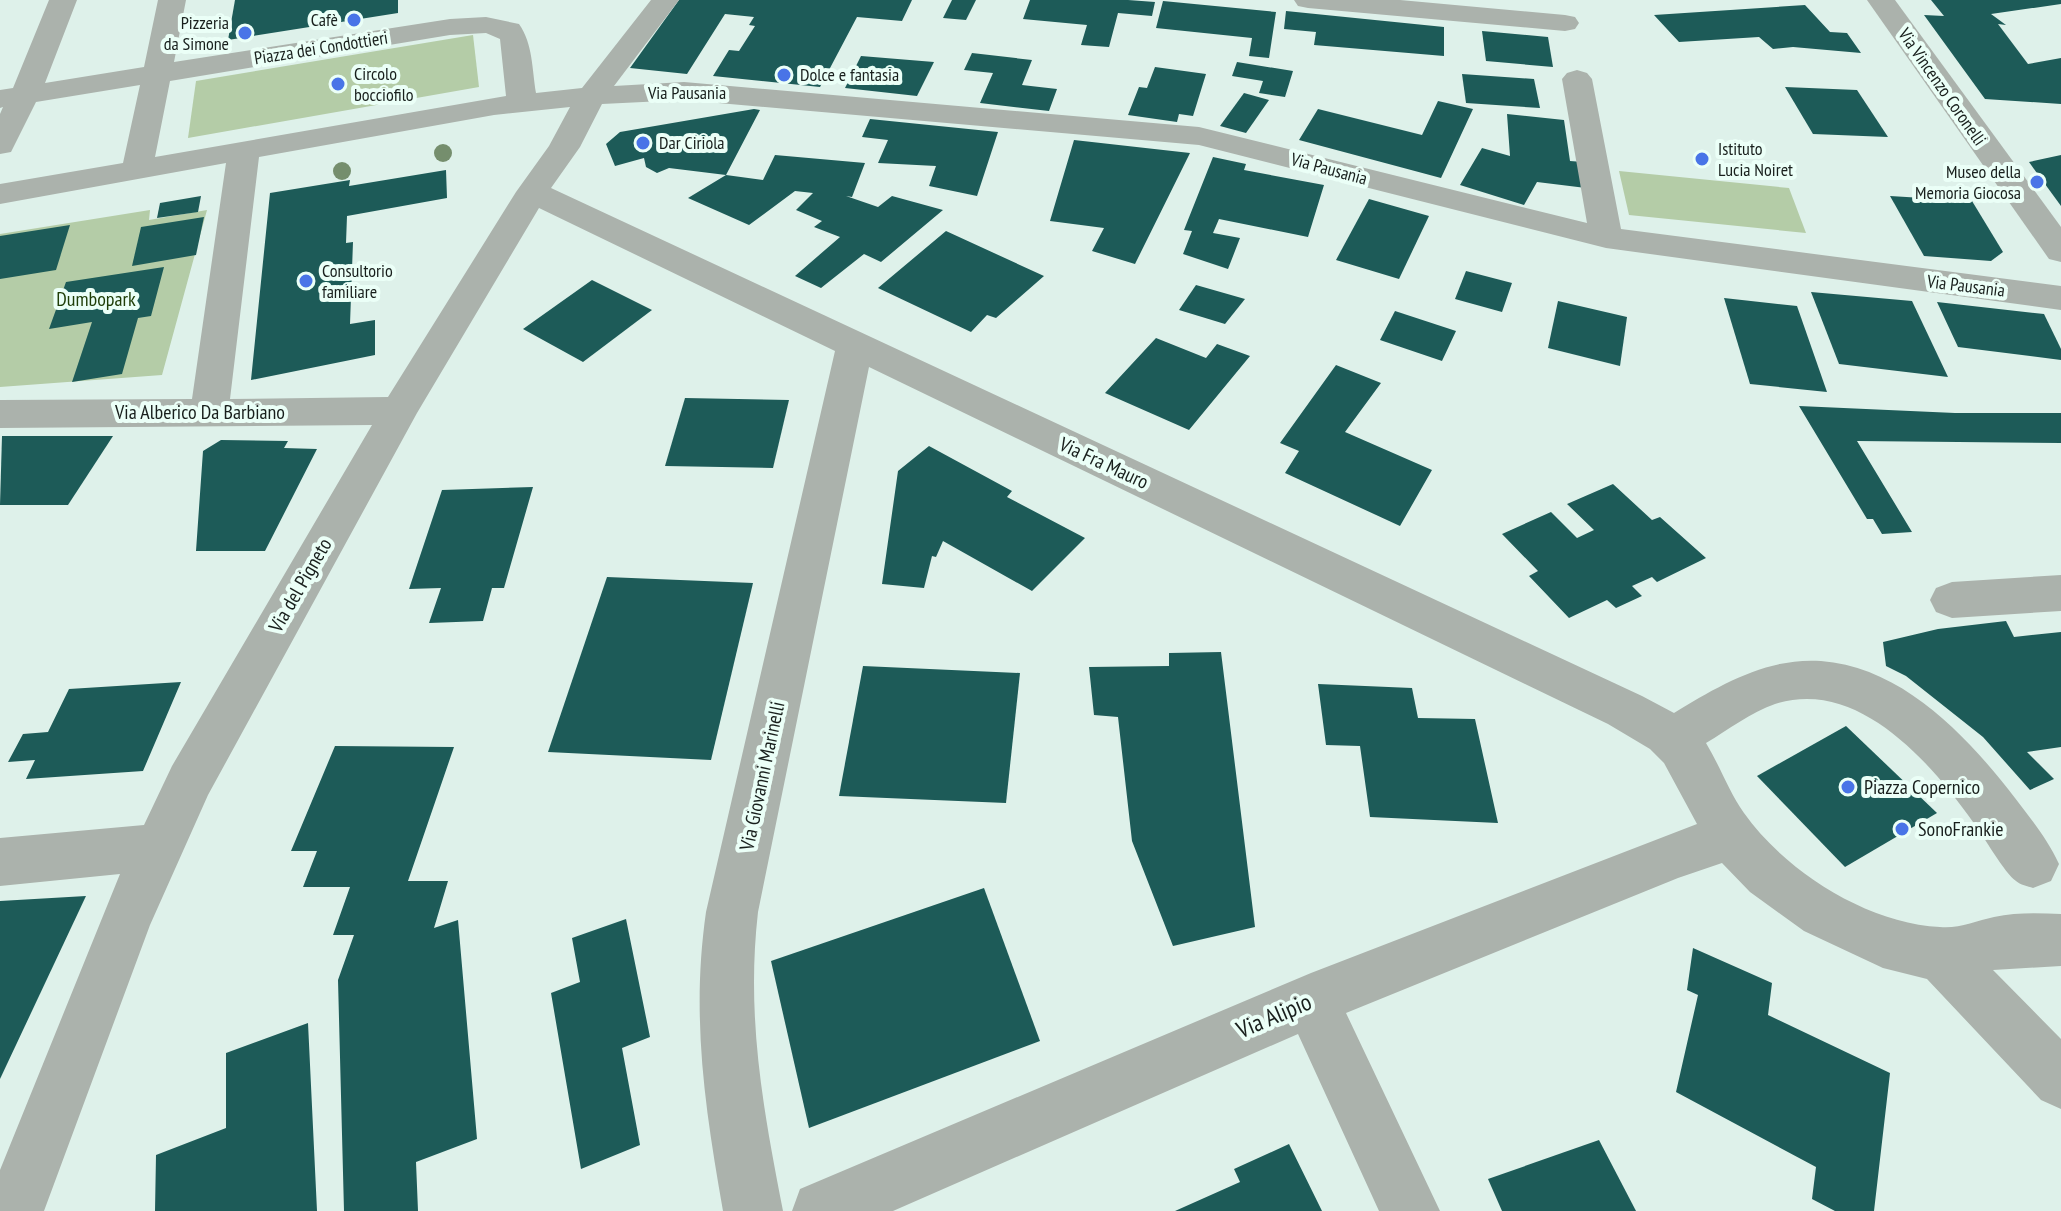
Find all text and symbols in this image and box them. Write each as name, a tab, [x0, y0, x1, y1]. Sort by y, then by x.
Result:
place label: Cafè	[311, 8, 338, 31]
place label: Pizzeria da Simone	[164, 11, 229, 55]
marker: Cafè	[345, 11, 363, 29]
street label: Via Vincenzo Coronelli	[1893, 23, 1991, 150]
marker: Pizzeria da Simone	[236, 24, 254, 42]
street label: Piazza dei Condottieri	[252, 26, 389, 69]
place label: Circolo bocciofilo	[354, 62, 414, 106]
place label: Dolce e fantasia	[800, 63, 899, 86]
marker: Dolce e fantasia	[775, 66, 793, 84]
marker: Circolo bocciofilo	[329, 75, 347, 93]
street label: Via Pausania	[647, 81, 726, 104]
place label: Dar Ciriola	[659, 131, 725, 154]
marker: Dar Ciriola	[634, 134, 652, 152]
place label: Istituto Lucia Noiret	[1718, 137, 1793, 181]
street label: Via Pausania	[1287, 147, 1370, 190]
marker: Istituto Lucia Noiret	[1693, 150, 1711, 168]
place label: Museo della Memoria Giocosa	[1915, 160, 2021, 204]
marker: Museo della Memoria Giocosa	[2028, 173, 2046, 191]
place label: Consultorio familiare	[322, 259, 393, 303]
street label: Via Pausania	[1925, 269, 2006, 302]
marker: Consultorio familiare	[297, 272, 315, 290]
park label: Dumbopark	[56, 286, 136, 312]
street label: Via Alberico Da Barbiano	[114, 399, 285, 425]
street label: Via Fra Mauro	[1054, 431, 1153, 495]
street label: Via del Pigneto	[262, 533, 337, 638]
street label: Via Giovanni Marinelli	[733, 699, 790, 854]
place label: Piazza Copernico	[1864, 774, 1980, 800]
marker: Piazza Copernico	[1839, 778, 1857, 796]
place label: SonoFrankie	[1918, 816, 2004, 842]
marker: SonoFrankie	[1893, 820, 1911, 838]
street label: Via Alipio	[1231, 986, 1316, 1046]

